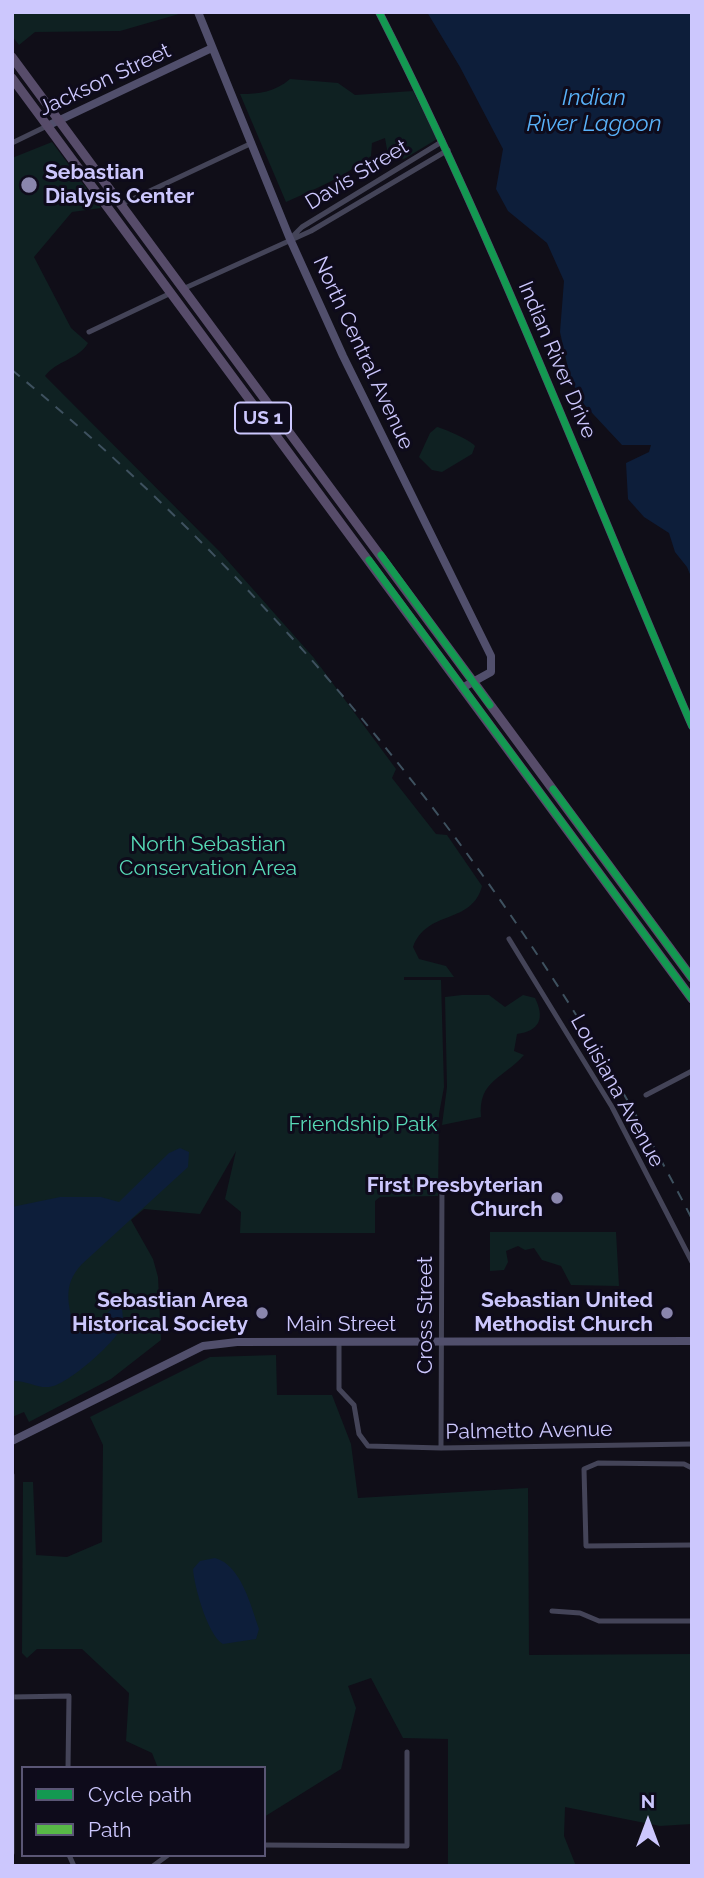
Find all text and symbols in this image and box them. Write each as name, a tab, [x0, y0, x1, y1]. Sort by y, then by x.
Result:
street label: Jackson Street	[35, 38, 175, 122]
water label: Indian River Lagoon	[526, 84, 662, 138]
street label: Davis Street	[301, 134, 413, 216]
place label: Sebastian Dialysis Center	[45, 160, 194, 210]
marker: Sebastian Dialysis Center	[19, 175, 39, 195]
street label: North Central Avenue	[307, 253, 419, 453]
street label: Indian River Drive	[513, 278, 601, 442]
road number: US 1	[235, 402, 291, 434]
park label: North Sebastian Conservation Area	[119, 832, 297, 882]
street label: Louisiana Avenue	[565, 1010, 669, 1172]
park label: Friendship Patk	[289, 1112, 437, 1138]
place label: First Presbyterian Church	[367, 1173, 543, 1223]
marker: First Presbyterian Church	[549, 1190, 565, 1206]
street label: Cross Street	[413, 1256, 439, 1374]
place label: Sebastian Area Historical Society	[72, 1288, 248, 1338]
place label: Sebastian United Methodist Church	[474, 1288, 653, 1338]
marker: Sebastian Area Historical Society	[254, 1305, 270, 1321]
marker: Sebastian United Methodist Church	[659, 1305, 675, 1321]
street label: Main Street	[286, 1312, 396, 1338]
street label: Palmetto Avenue	[445, 1417, 613, 1445]
legend	[21, 1766, 266, 1857]
text: Cycle path	[88, 1782, 192, 1807]
north arrow	[613, 1787, 683, 1857]
text: N	[641, 1790, 655, 1812]
text: Path	[88, 1817, 132, 1842]

